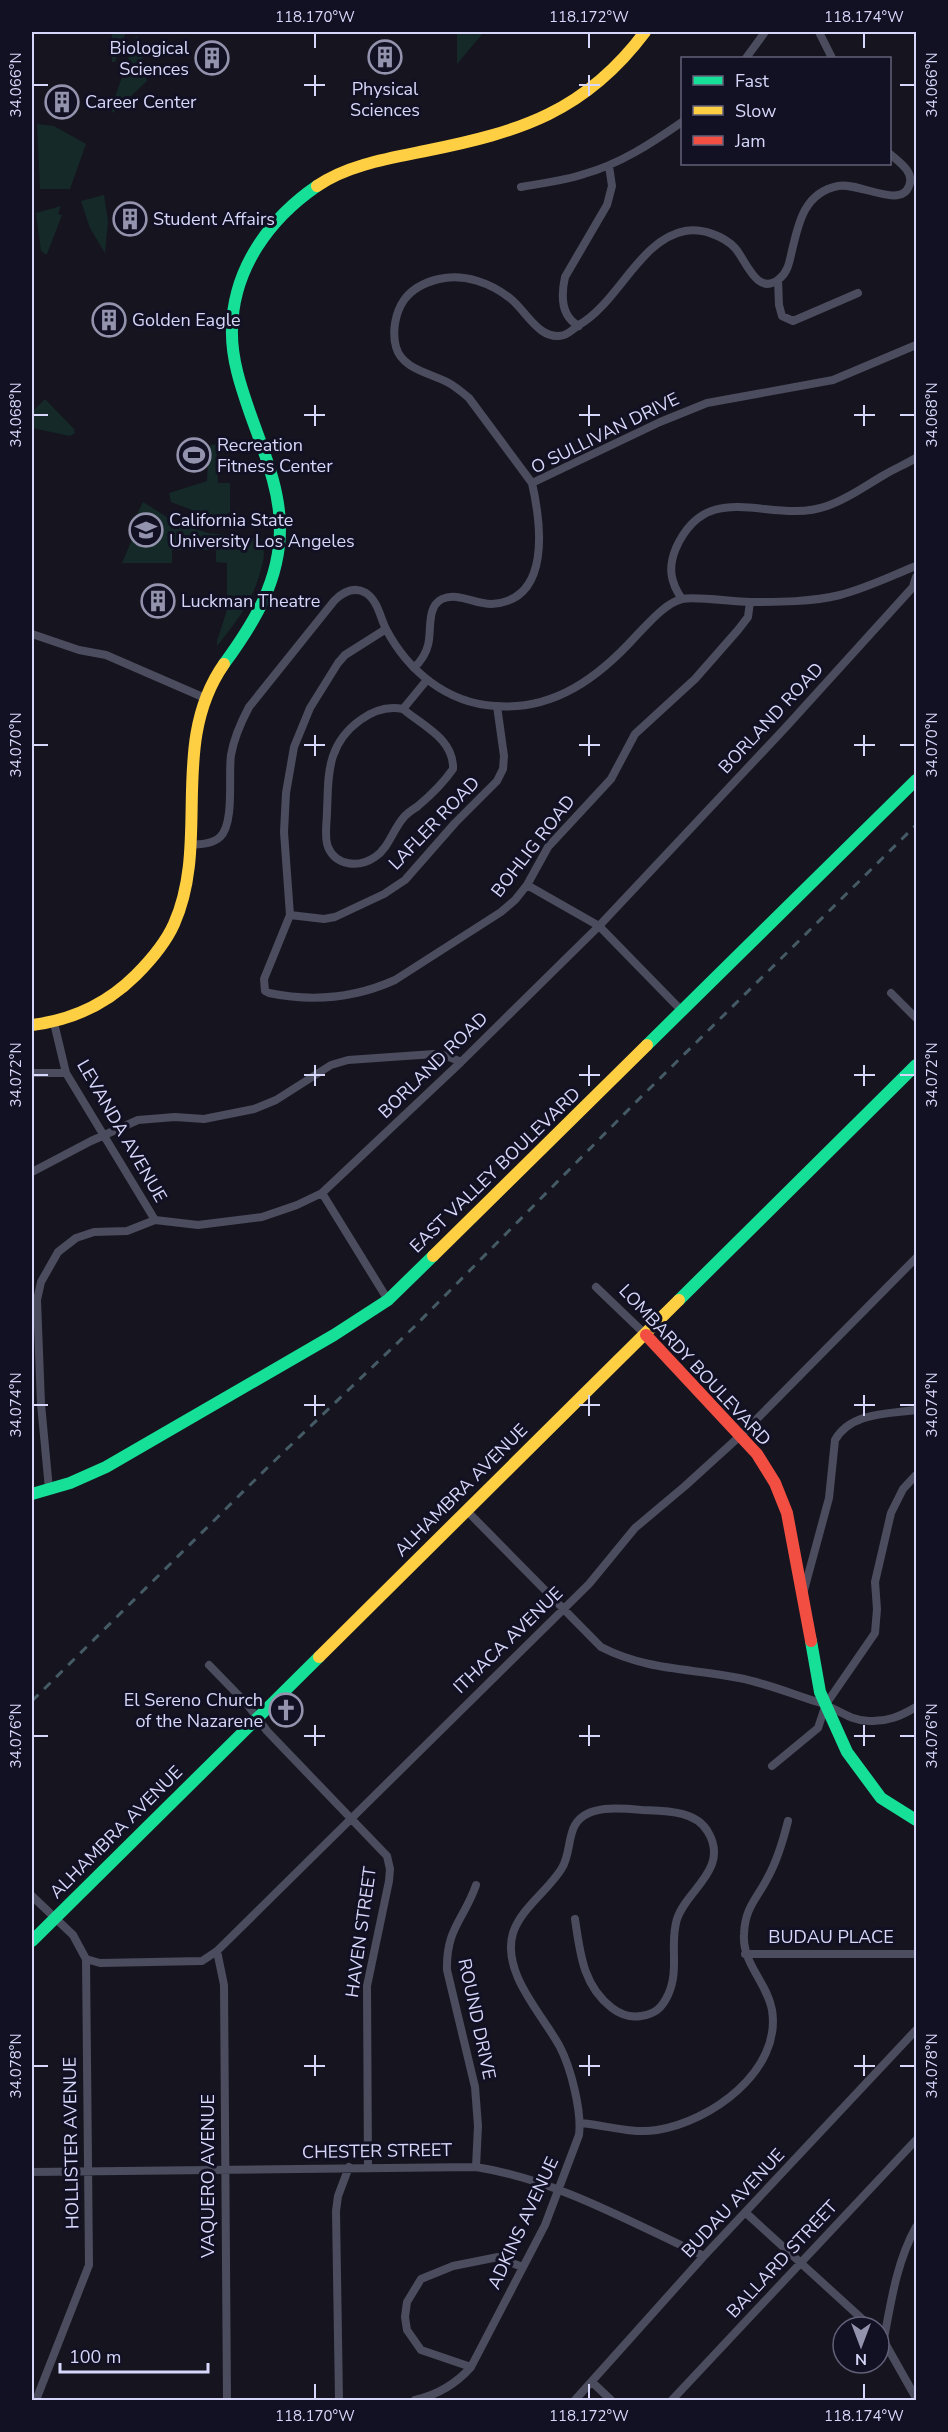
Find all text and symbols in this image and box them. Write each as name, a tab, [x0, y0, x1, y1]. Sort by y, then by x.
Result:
text: 118.170°W	[275, 7, 355, 27]
text: 118.172°W	[549, 7, 629, 27]
text: 118.174°W	[824, 7, 904, 27]
place label: Biological Sciences	[110, 36, 190, 81]
building icon: Physical Sciences	[367, 39, 403, 75]
building icon: Biological Sciences	[194, 40, 230, 76]
text: 34.066°N	[6, 52, 26, 118]
text: 34.066°N	[922, 52, 942, 118]
legend	[681, 57, 891, 165]
text: Fast	[735, 69, 770, 93]
place label: Physical Sciences	[350, 77, 420, 122]
building icon: Career Center	[44, 84, 80, 120]
place label: Career Center	[85, 90, 197, 114]
text: Slow	[735, 99, 776, 123]
text: Jam	[734, 129, 766, 153]
building icon: Student Affairs	[112, 201, 148, 237]
place label: Student Affairs	[153, 207, 275, 231]
building icon: Golden Eagle	[91, 302, 127, 338]
place label: Golden Eagle	[132, 308, 241, 332]
text: 34.068°N	[6, 382, 26, 448]
text: 34.068°N	[922, 382, 942, 448]
street label: O SULLIVAN DRIVE	[527, 387, 683, 479]
place label: Recreation Fitness Center	[217, 433, 333, 478]
sports icon: Recreation Fitness Center	[176, 437, 212, 473]
place label: California State University Los Angeles	[169, 508, 355, 553]
school or university icon: California State University Los Angeles	[128, 512, 164, 548]
building icon: Luckman Theatre	[140, 583, 176, 619]
place label: Luckman Theatre	[181, 589, 320, 613]
street label: BORLAND ROAD	[713, 657, 829, 779]
text: 34.070°N	[6, 712, 26, 778]
text: 34.070°N	[922, 712, 942, 778]
street label: LAFLER ROAD	[383, 771, 485, 875]
street label: BOHLIG ROAD	[485, 790, 581, 902]
street label: BORLAND ROAD	[373, 1006, 493, 1124]
text: 34.072°N	[6, 1042, 26, 1108]
text: 34.072°N	[922, 1042, 942, 1108]
street label: LEVANDA AVENUE	[71, 1055, 173, 1207]
street label: EAST VALLEY BOULEVARD	[404, 1082, 586, 1258]
street label: LOMBARDY BOULEVARD	[614, 1279, 776, 1451]
text: 34.074°N	[6, 1372, 26, 1438]
text: 34.074°N	[922, 1372, 942, 1438]
street label: ALHAMBRA AVENUE	[389, 1418, 533, 1562]
street label: ITHACA AVENUE	[448, 1582, 568, 1698]
place label: El Sereno Church of the Nazarene	[124, 1688, 263, 1733]
church icon: El Sereno Church of the Nazarene	[268, 1692, 304, 1728]
text: 34.076°N	[6, 1703, 26, 1769]
text: 34.076°N	[922, 1703, 942, 1769]
street label: ALHAMBRA AVENUE	[44, 1760, 188, 1904]
street label: HAVEN STREET	[340, 1865, 382, 1999]
street label: BUDAU PLACE	[768, 1925, 894, 1949]
street label: ROUND DRIVE	[452, 1956, 502, 2082]
text: 34.078°N	[6, 2033, 26, 2099]
text: 34.078°N	[922, 2033, 942, 2099]
street label: HOLLISTER AVENUE	[57, 2057, 85, 2229]
street label: VAQUERO AVENUE	[196, 2094, 220, 2259]
street label: CHESTER STREET	[302, 2138, 452, 2164]
street label: BUDAU AVENUE	[676, 2143, 790, 2263]
street label: ADKINS AVENUE	[482, 2153, 564, 2293]
street label: BALLARD STREET	[721, 2195, 843, 2323]
north arrow	[831, 2315, 891, 2375]
scale bar	[60, 2336, 208, 2374]
text: 100 m	[69, 2345, 121, 2369]
text: N	[855, 2348, 867, 2370]
text: 118.170°W	[275, 2406, 355, 2426]
text: 118.172°W	[549, 2406, 629, 2426]
text: 118.174°W	[824, 2406, 904, 2426]

